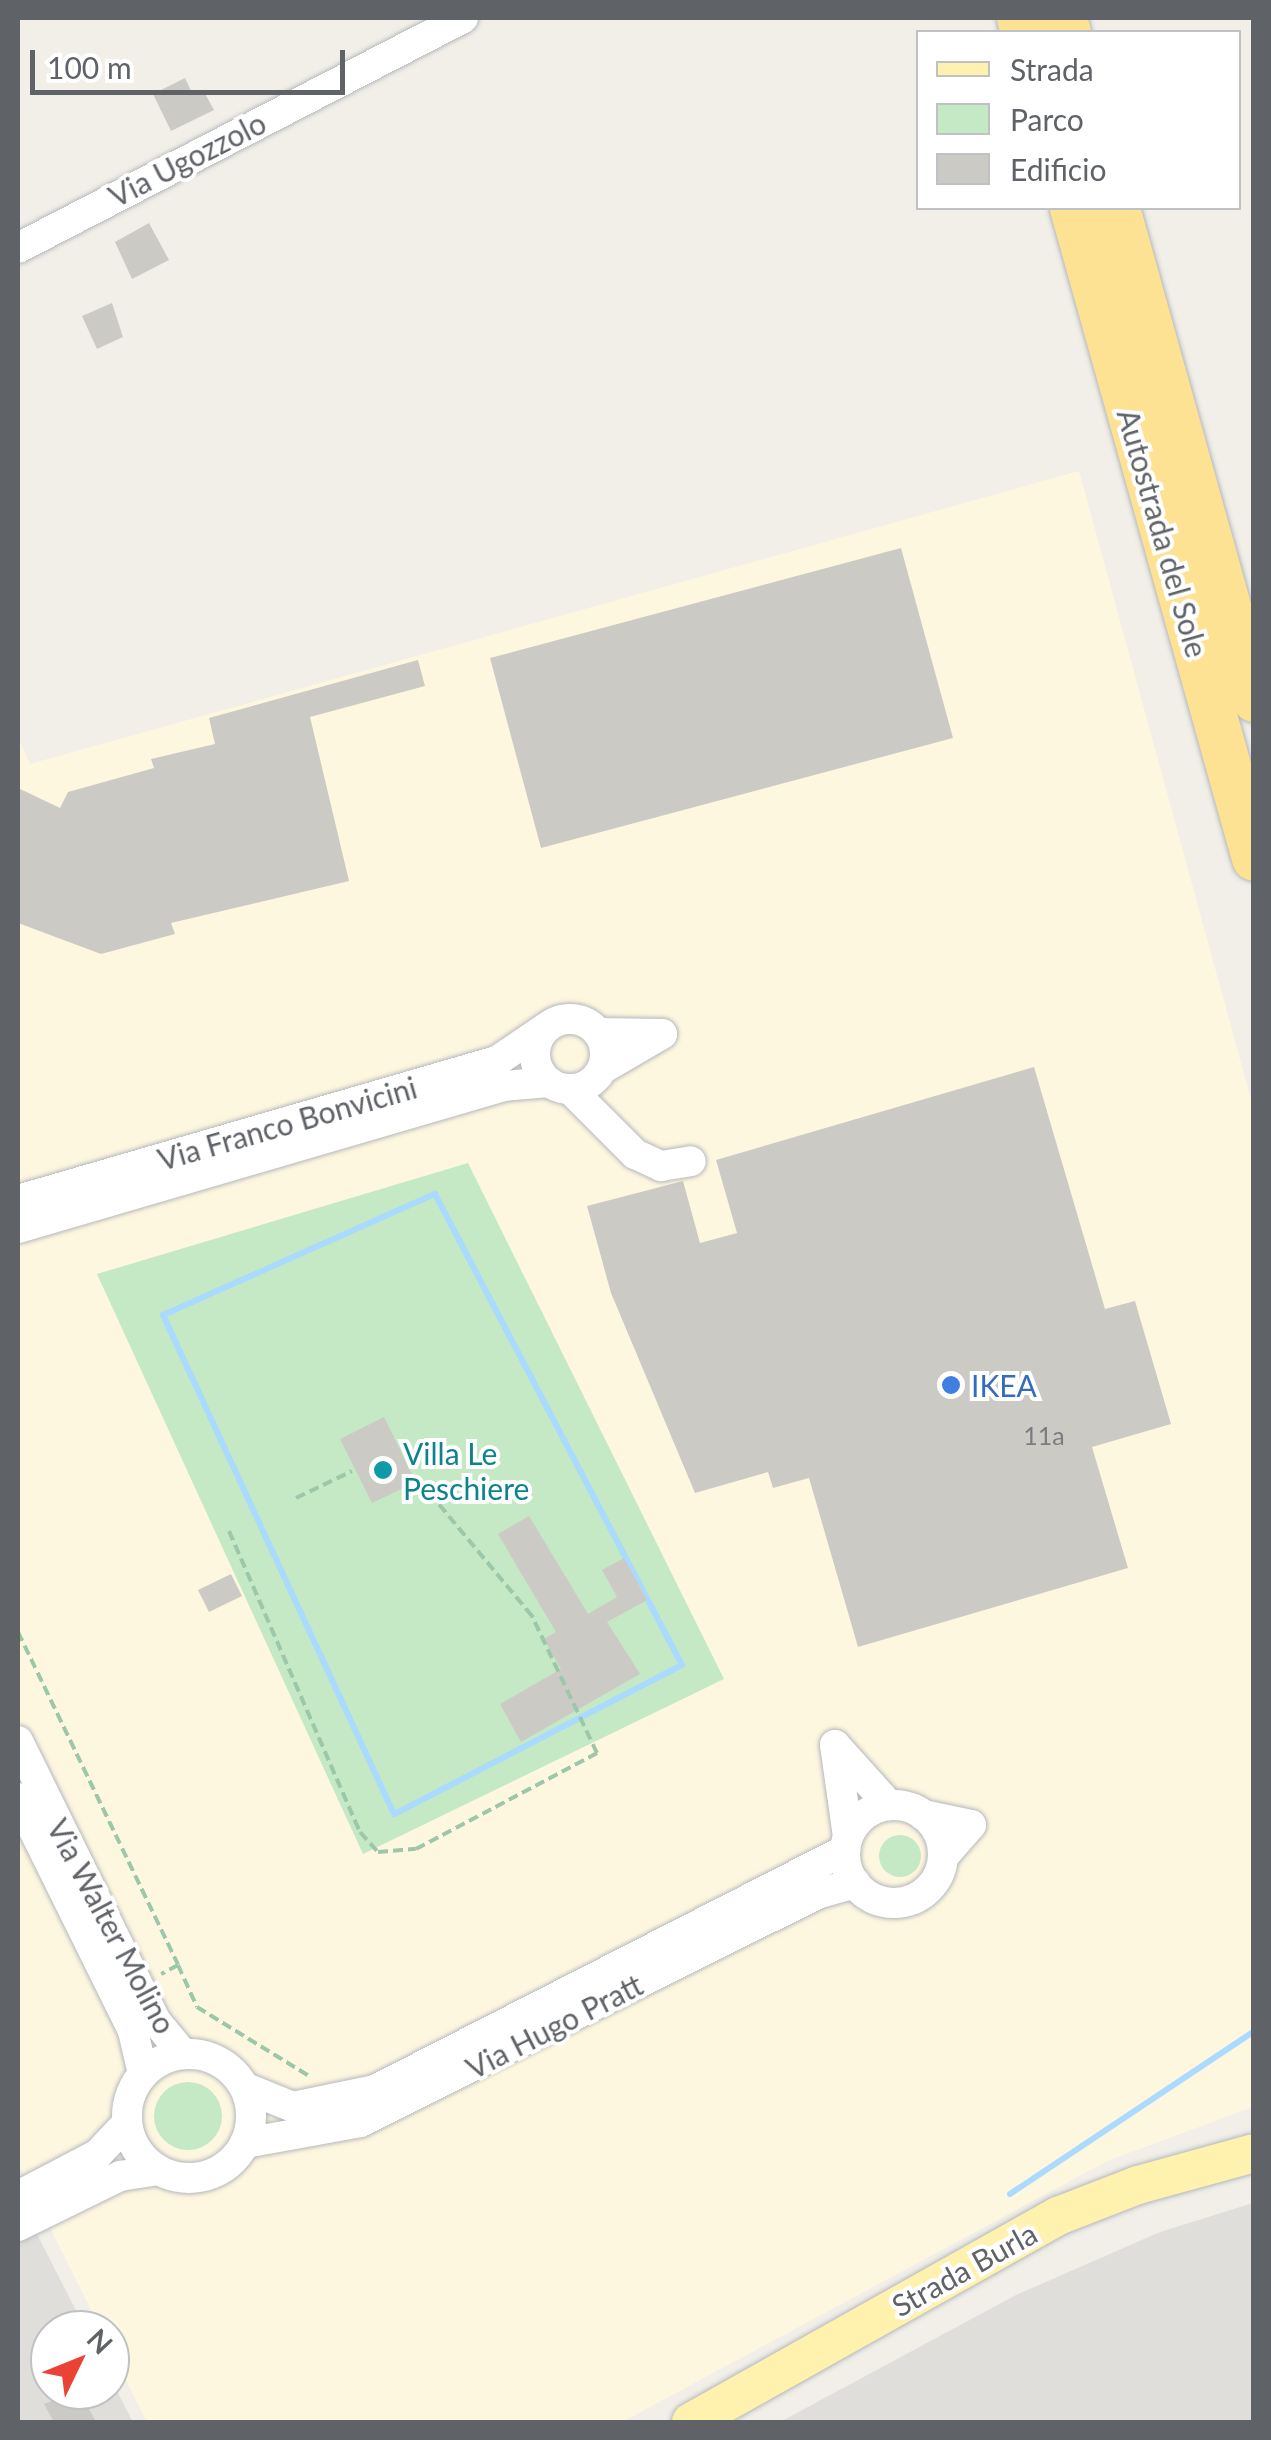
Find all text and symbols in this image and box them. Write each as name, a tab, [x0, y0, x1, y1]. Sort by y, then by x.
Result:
scale bar	[35, 30, 350, 92]
legend	[916, 30, 1241, 210]
text: 100 m	[47, 49, 132, 85]
text: Strada	[1010, 51, 1094, 87]
text: Parco	[1010, 101, 1084, 137]
street label: Via Ugozzolo	[102, 104, 272, 214]
text: Edificio	[1010, 151, 1106, 187]
street label: Autostrada del Sole	[1110, 405, 1216, 661]
street label: Via Franco Bonvicini	[153, 1069, 421, 1177]
place label: IKEA	[971, 1367, 1037, 1403]
marker: IKEA	[940, 1374, 962, 1396]
house number: 11a	[1023, 1420, 1065, 1450]
place label: Villa Le Peschiere	[403, 1435, 529, 1506]
marker: Villa Le Peschiere	[372, 1459, 394, 1481]
street label: Via Walter Molino	[40, 1812, 184, 2040]
street label: Via Hugo Pratt	[460, 1966, 648, 2086]
street label: Strada Burla	[885, 2214, 1043, 2324]
north arrow	[30, 2310, 130, 2410]
text: N	[81, 2321, 120, 2360]

